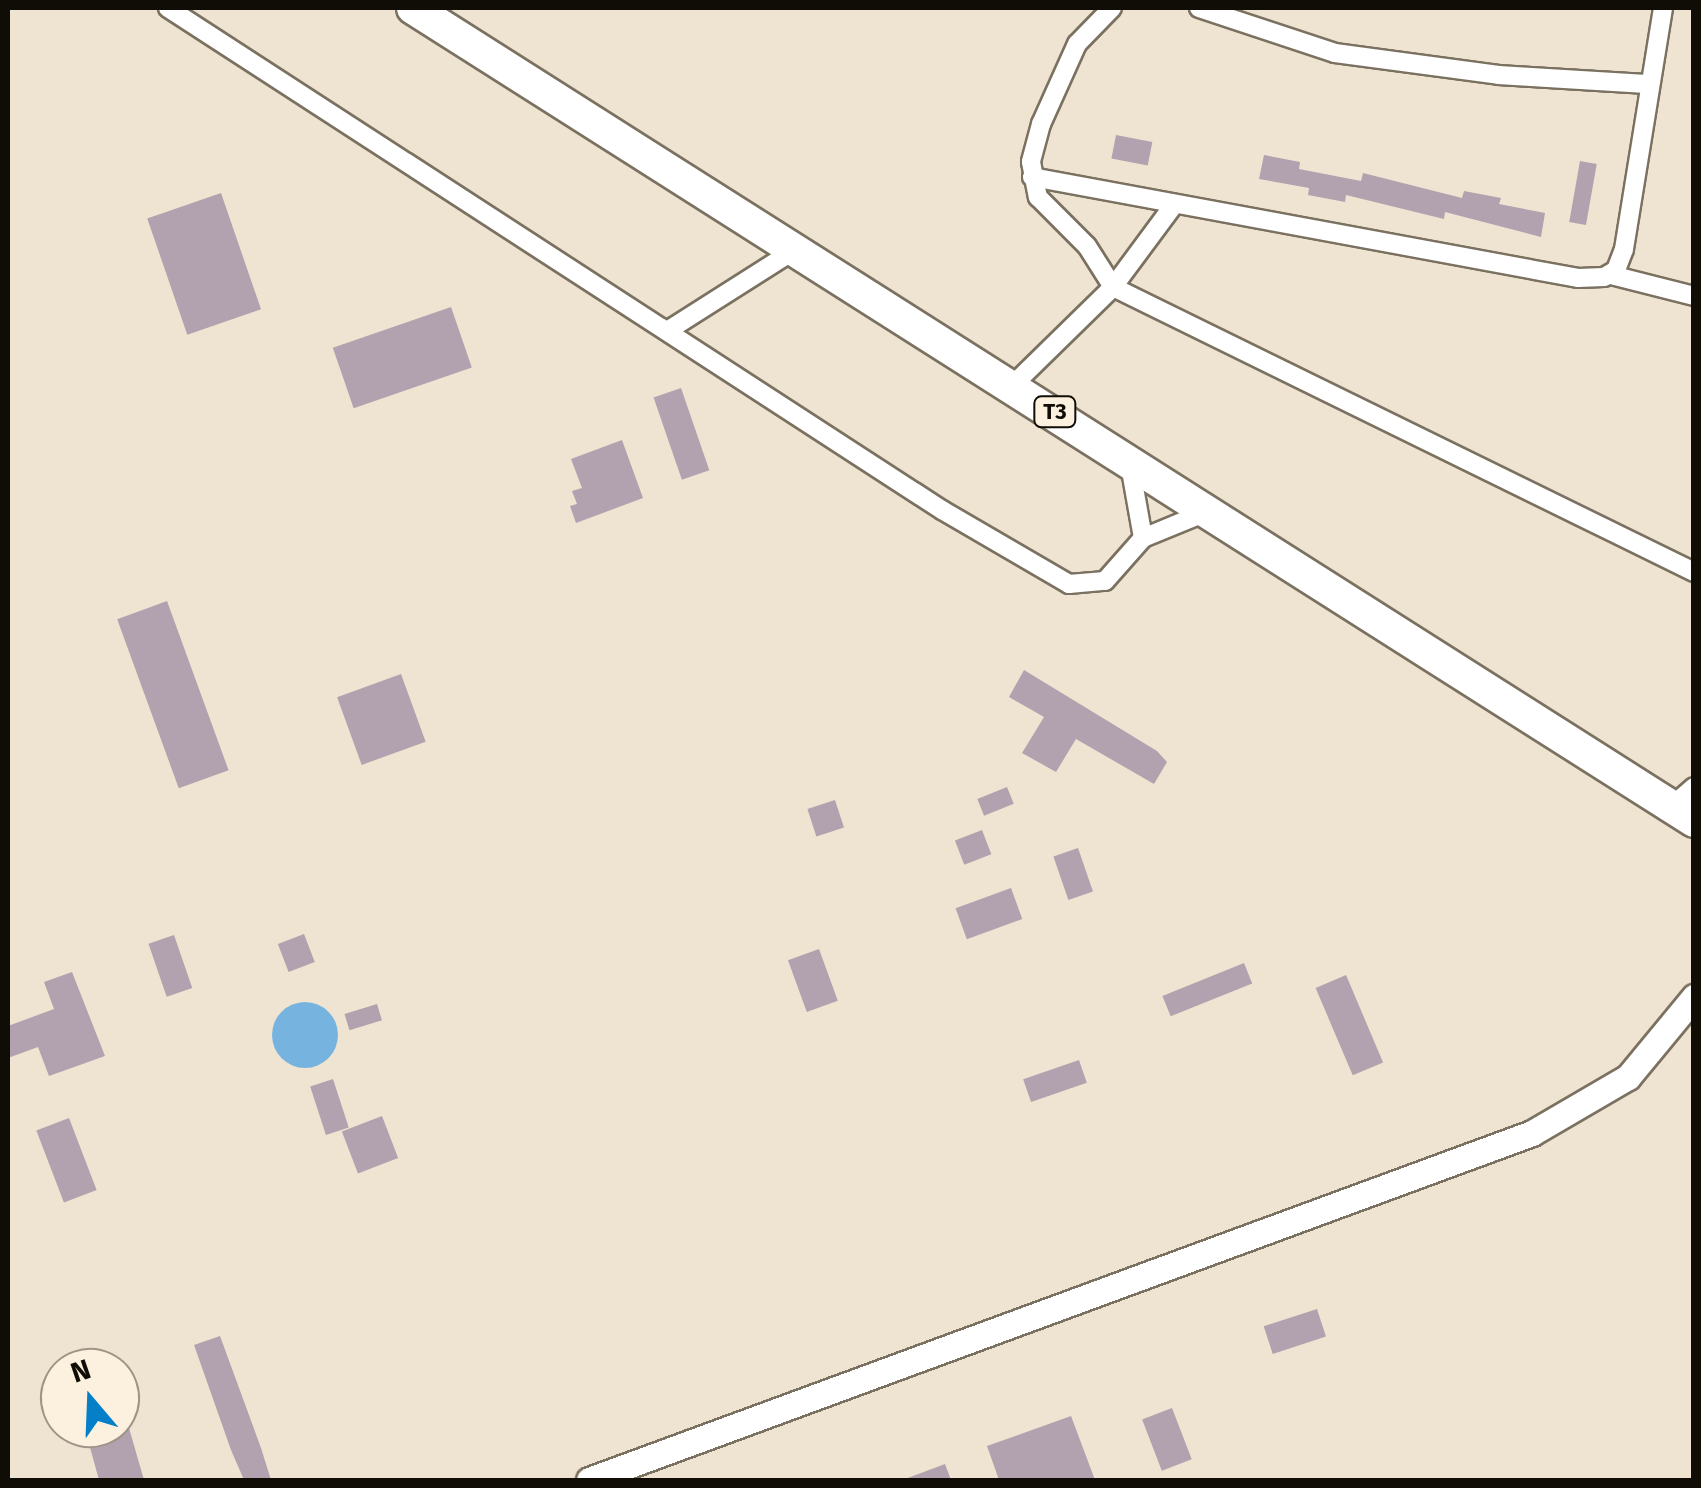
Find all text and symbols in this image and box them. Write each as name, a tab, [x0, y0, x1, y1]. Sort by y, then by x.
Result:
road number: T3	[1032, 395, 1078, 429]
north arrow	[40, 1348, 140, 1448]
text: N	[67, 1352, 95, 1390]

